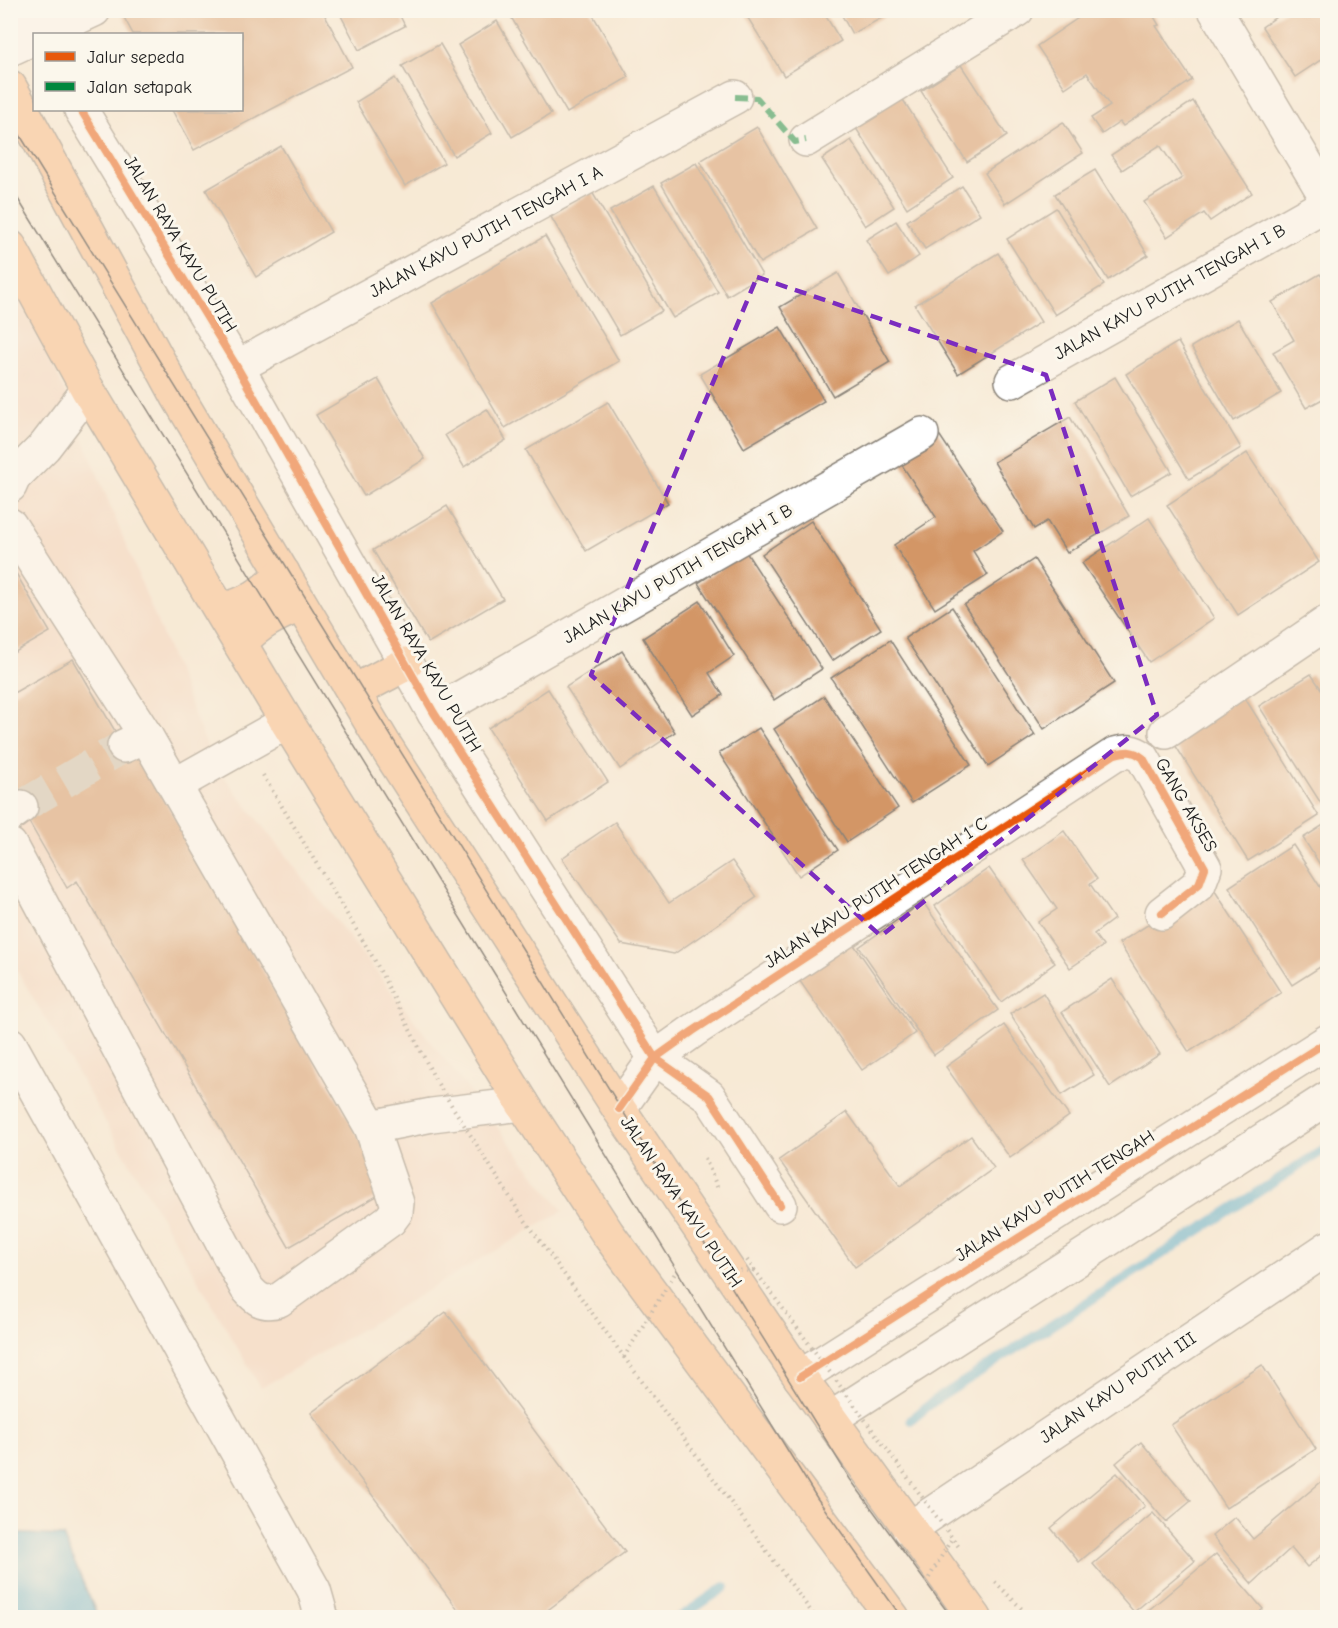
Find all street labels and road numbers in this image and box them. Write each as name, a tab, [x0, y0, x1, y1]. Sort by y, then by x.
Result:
street label: JALAN RAYA KAYU PUTIH	[119, 152, 241, 336]
street label: JALAN KAYU PUTIH TENGAH I A	[366, 162, 606, 302]
street label: JALAN KAYU PUTIH TENGAH I B	[1051, 219, 1289, 365]
street label: JALAN KAYU PUTIH TENGAH I B	[560, 500, 796, 648]
street label: JALAN RAYA KAYU PUTIH	[366, 570, 486, 756]
street label: GANG AKSES	[1151, 754, 1221, 856]
street label: JALAN KAYU PUTIH TENGAH 1 C	[761, 813, 991, 973]
street label: JALAN RAYA KAYU PUTIH	[616, 1112, 746, 1292]
street label: JALAN KAYU PUTIH TENGAH	[951, 1126, 1159, 1266]
street label: JALAN KAYU PUTIH III	[1036, 1328, 1200, 1448]

